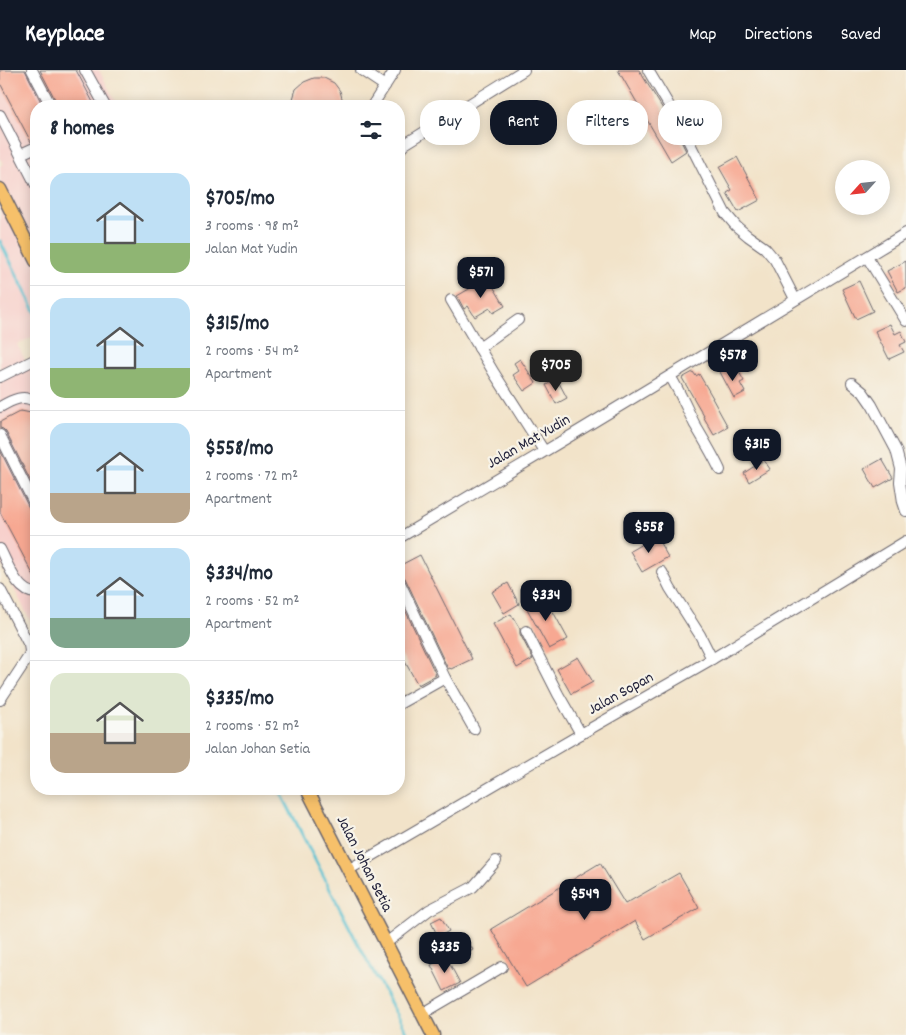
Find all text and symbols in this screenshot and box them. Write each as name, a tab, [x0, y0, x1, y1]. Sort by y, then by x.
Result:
text: Keyplace	[25, 18, 105, 52]
text: Map	[689, 23, 716, 48]
text: Directions	[744, 23, 813, 48]
text: Saved	[841, 23, 881, 48]
chip: Buy	[420, 100, 480, 145]
chip: Rent	[490, 100, 557, 145]
chip: Filters	[567, 100, 648, 145]
chip: New	[658, 100, 722, 145]
text: 8 homes	[50, 115, 115, 145]
icon: filters	[357, 116, 385, 144]
north arrow	[835, 160, 890, 215]
map controls	[835, 160, 890, 215]
text: $705/mo	[205, 185, 275, 215]
icon: home	[90, 193, 150, 253]
text: 3 rooms · 98 m²	[205, 215, 299, 238]
text: Jalan Mat Yudin	[205, 238, 298, 261]
pin: $571	[451, 256, 511, 299]
text: $571	[468, 261, 494, 284]
text: $315/mo	[205, 310, 269, 340]
icon: home	[90, 318, 150, 378]
text: 2 rooms · 54 m²	[205, 340, 299, 363]
pin: $578	[703, 340, 763, 382]
text: $578	[719, 344, 747, 367]
pin: $705	[526, 350, 586, 392]
text: $705	[541, 354, 571, 377]
text: Apartment	[205, 363, 272, 386]
street label: Jalan Mat Yudin	[483, 409, 575, 475]
pin: $315	[727, 428, 787, 471]
text: $315	[744, 433, 770, 456]
text: $558/mo	[205, 435, 273, 465]
icon: home	[90, 443, 150, 503]
text: 2 rooms · 72 m²	[205, 465, 298, 488]
text: Apartment	[205, 488, 272, 511]
pin: $558	[619, 512, 679, 554]
text: $558	[634, 516, 664, 539]
text: $334/mo	[205, 560, 273, 590]
icon: home	[90, 568, 150, 628]
pin: $334	[516, 580, 576, 622]
text: $334	[532, 584, 560, 607]
text: 2 rooms · 52 m²	[205, 590, 299, 613]
text: Apartment	[205, 613, 272, 636]
street label: Jalan Sopan	[584, 666, 658, 722]
text: $335/mo	[205, 685, 274, 715]
icon: home	[90, 693, 150, 753]
text: 2 rooms · 52 m²	[205, 715, 299, 738]
text: Jalan Johan Setia	[205, 738, 310, 761]
street label: Jalan Johan Setia	[330, 812, 398, 916]
pin: $549	[555, 878, 615, 921]
text: $549	[570, 883, 600, 906]
pin: $335	[415, 932, 475, 974]
text: $335	[430, 936, 460, 959]

